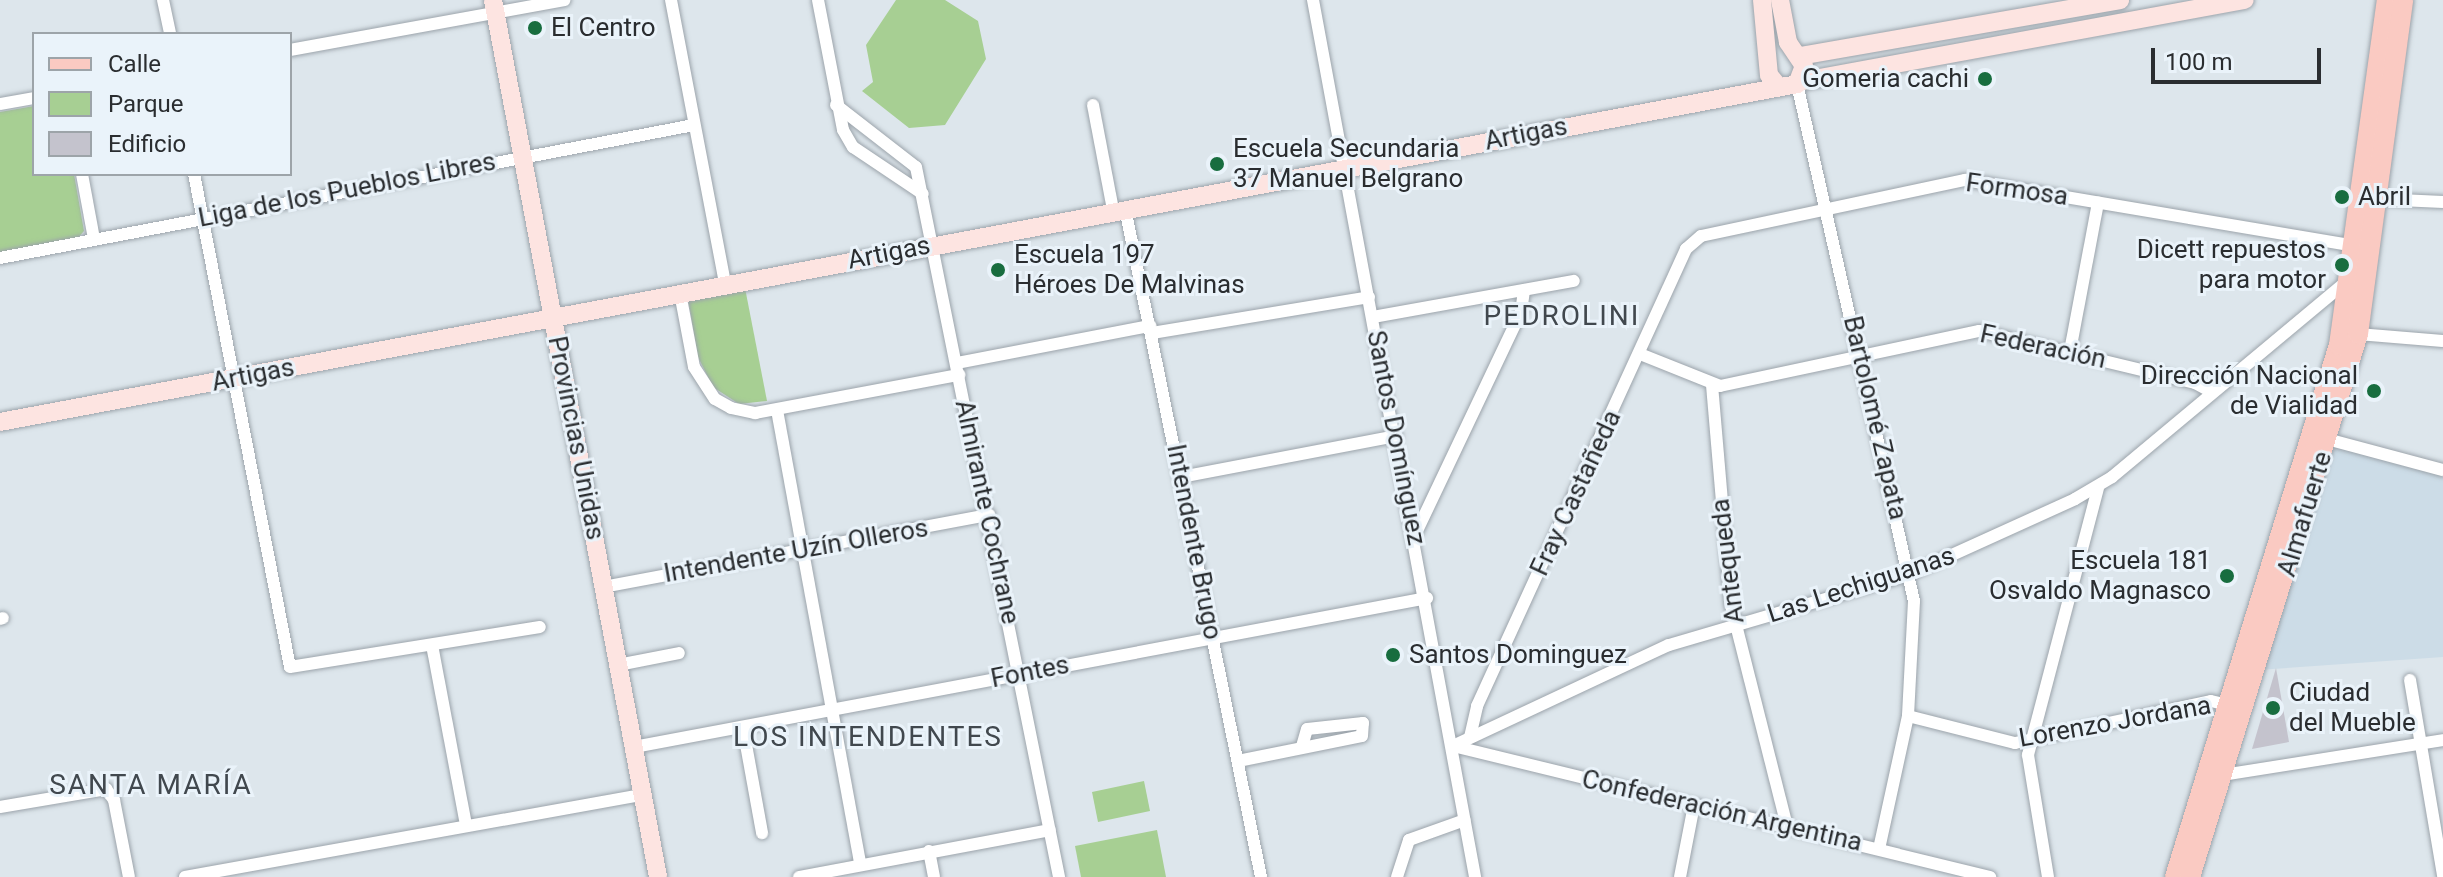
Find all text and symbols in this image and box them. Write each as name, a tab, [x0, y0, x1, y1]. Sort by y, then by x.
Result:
place label: El Centro	[551, 12, 656, 44]
marker: El Centro	[526, 19, 544, 37]
legend	[32, 32, 292, 176]
scale bar	[2155, 32, 2325, 82]
text: 100 m	[2165, 48, 2232, 76]
text: Calle	[108, 50, 161, 78]
place label: Gomeria cachi	[1802, 63, 1969, 95]
marker: Gomeria cachi	[1976, 70, 1994, 88]
text: Parque	[108, 90, 184, 118]
street label: Artigas	[1482, 111, 1570, 157]
text: Edificio	[108, 130, 186, 158]
place label: Escuela Secundaria 37 Manuel Belgrano	[1233, 133, 1463, 194]
street label: Liga de los Pueblos Libres	[196, 146, 498, 234]
marker: Escuela Secundaria 37 Manuel Belgrano	[1208, 155, 1226, 173]
street label: Formosa	[1964, 167, 2070, 213]
place label: Abril	[2358, 181, 2411, 213]
marker: Abril	[2333, 188, 2351, 206]
street label: Artigas	[845, 230, 933, 276]
place label: Dicett repuestos para motor	[2137, 234, 2326, 296]
place label: Escuela 197 Héroes De Malvinas	[1014, 239, 1245, 300]
marker: Dicett repuestos para motor	[2333, 256, 2351, 274]
marker: Escuela 197 Héroes De Malvinas	[989, 261, 1007, 279]
district label: PEDROLINI	[1484, 299, 1640, 333]
street label: Bartolomé Zapata	[1836, 313, 1914, 523]
street label: Federación	[1977, 318, 2109, 376]
street label: Santos Domínguez	[1360, 328, 1432, 548]
street label: Provincias Unidas	[541, 334, 611, 542]
street label: Artigas	[209, 352, 297, 398]
place label: Dirección Nacional de Vialidad	[2141, 360, 2358, 422]
marker: Dirección Nacional de Vialidad	[2365, 382, 2383, 400]
street label: Almirante Cochrane	[948, 397, 1026, 627]
street label: Fray Castañeda	[1524, 405, 1628, 581]
street label: Intendente Brugo	[1160, 442, 1228, 642]
street label: Almafuerte	[2271, 448, 2339, 580]
street label: Antequeda	[1705, 497, 1751, 625]
street label: Intendente Uzín Olleros	[661, 512, 931, 590]
street label: Las Lechiguanas	[1763, 540, 1959, 630]
place label: Escuela 181 Osvaldo Magnasco	[1989, 545, 2211, 606]
marker: Escuela 181 Osvaldo Magnasco	[2218, 567, 2236, 585]
place label: Santos Dominguez	[1409, 639, 1627, 671]
marker: Santos Dominguez	[1384, 646, 1402, 664]
street label: Fontes	[988, 649, 1072, 695]
place label: Ciudad del Mueble	[2289, 677, 2416, 738]
street label: Lorenzo Jordana	[2016, 690, 2214, 754]
marker: Ciudad del Mueble	[2264, 699, 2282, 717]
district label: LOS INTENDENTES	[733, 720, 1003, 754]
street label: Confederación Argentina	[1579, 764, 1865, 858]
district label: SANTA MARÍA	[49, 768, 253, 802]

